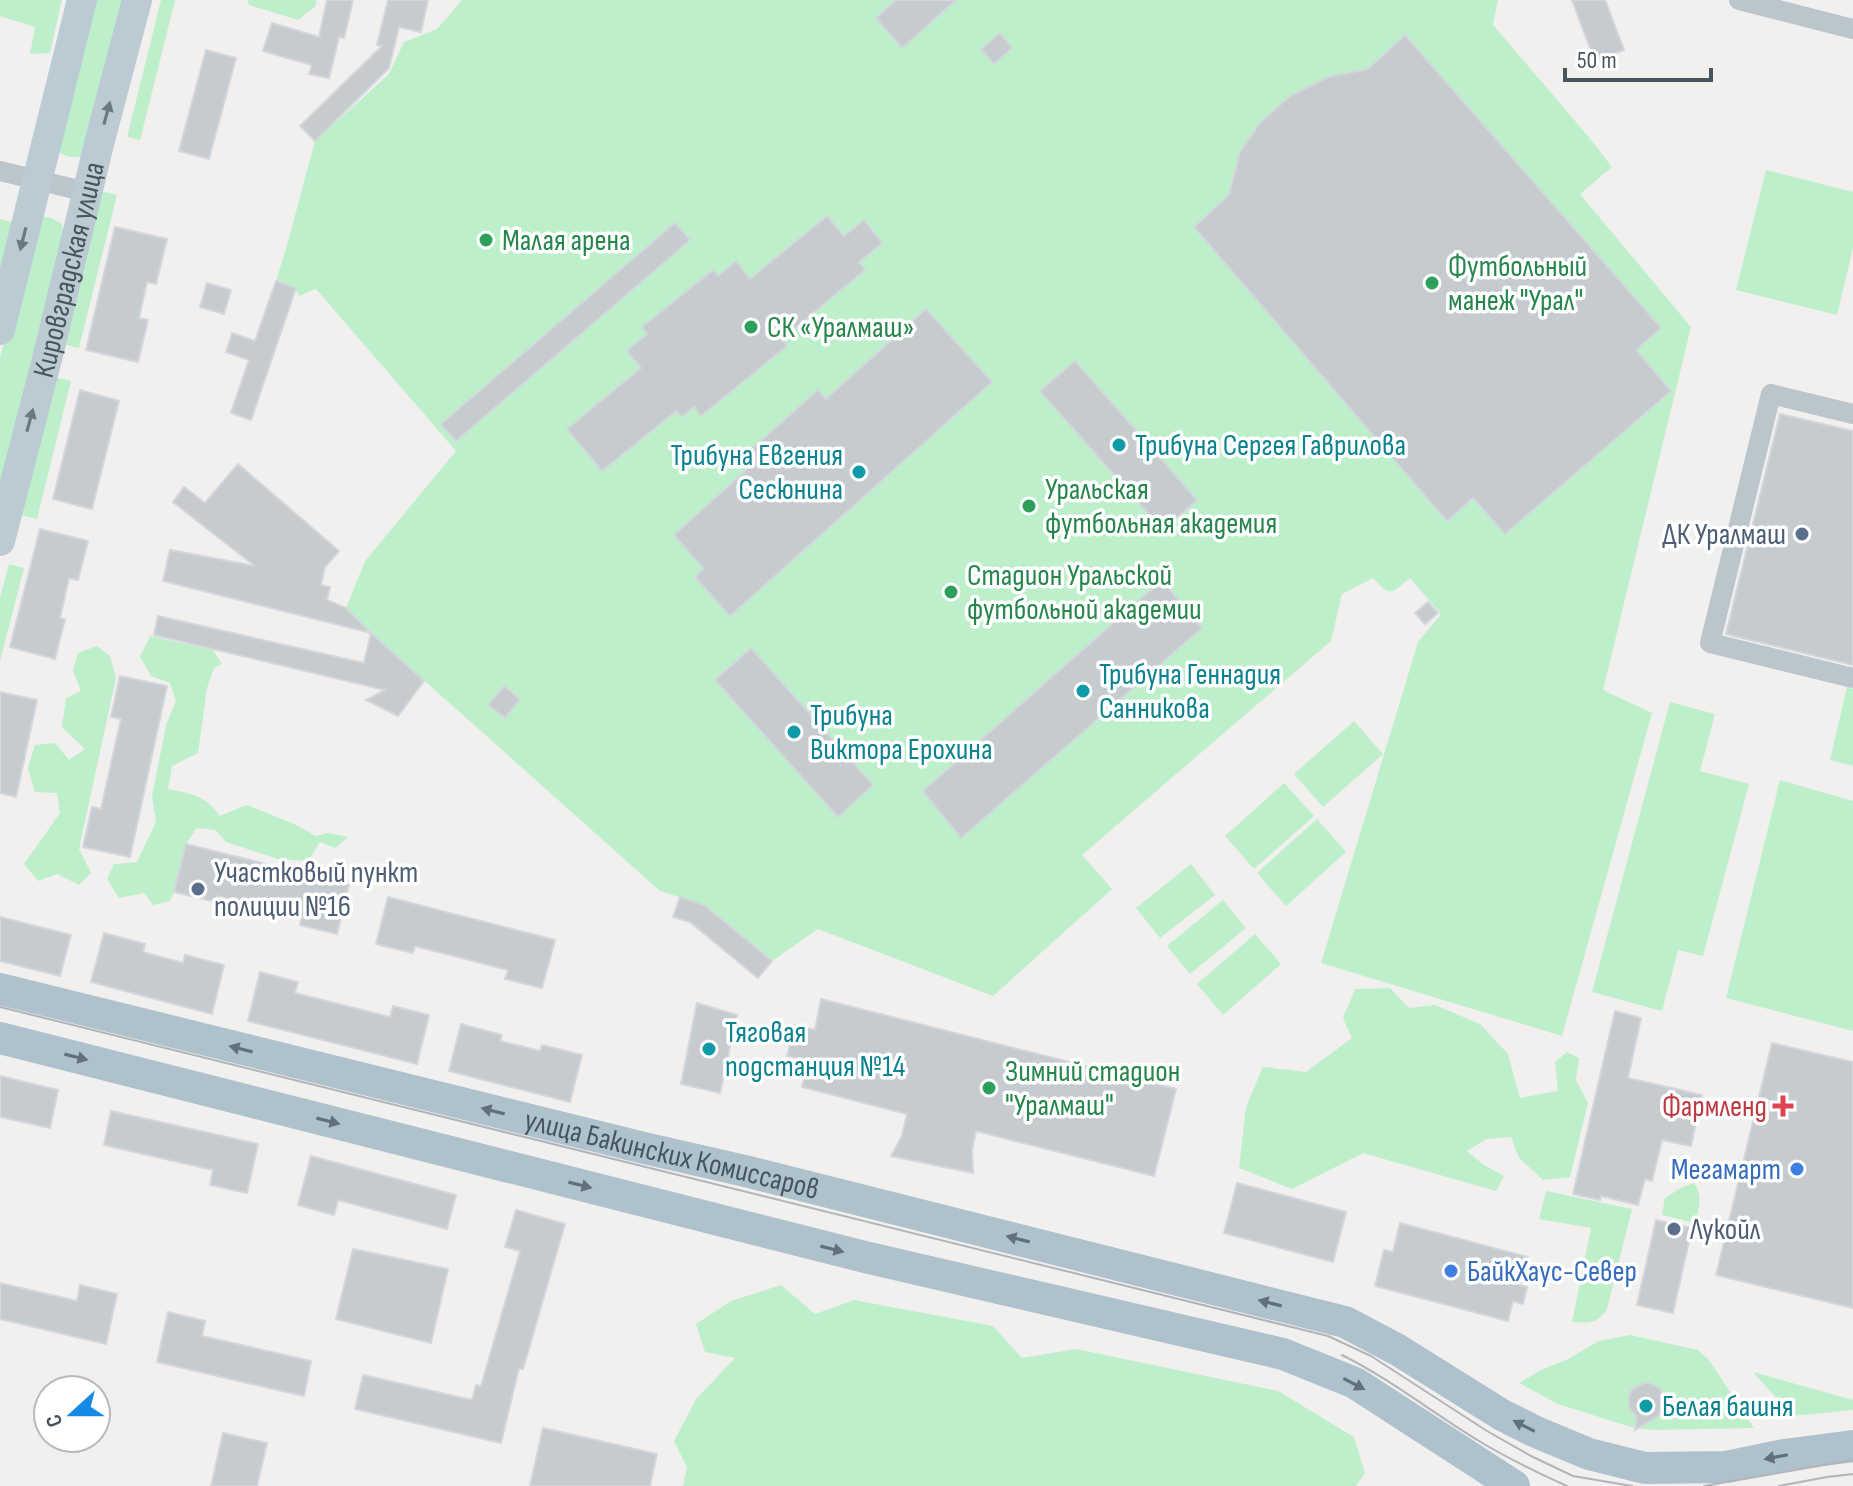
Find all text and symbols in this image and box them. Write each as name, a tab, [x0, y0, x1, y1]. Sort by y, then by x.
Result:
scale bar	[1565, 32, 1711, 82]
text: 50 m	[1577, 46, 1617, 75]
one-way arrow	[102, 101, 114, 126]
street label: Кировградская улица	[26, 158, 113, 381]
place label: Малая арена	[502, 223, 631, 259]
one-way arrow	[16, 226, 28, 251]
marker: Малая арена	[477, 231, 495, 249]
place label: Футбольный манеж "Урал"	[1448, 249, 1587, 319]
marker: Футбольный манеж "Урал"	[1423, 274, 1441, 292]
place label: СК «Уралмаш»	[767, 310, 914, 346]
marker: СК «Уралмаш»	[742, 318, 760, 336]
one-way arrow	[25, 407, 37, 432]
place label: Трибуна Сергея Гаврилова	[1135, 428, 1406, 464]
marker: Трибуна Сергея Гаврилова	[1110, 436, 1128, 454]
place label: Трибуна Евгения Сесюнина	[671, 438, 843, 508]
marker: Трибуна Евгения Сесюнина	[850, 463, 868, 481]
place label: Уральская футбольная академия	[1045, 472, 1277, 542]
marker: Уральская футбольная академия	[1020, 497, 1038, 515]
place label: ДК Уралмаш	[1662, 517, 1786, 553]
marker: ДК Уралмаш	[1793, 525, 1811, 543]
place label: Стадион Уральской футбольной академии	[967, 558, 1202, 628]
marker: Стадион Уральской футбольной академии	[942, 583, 960, 601]
place label: Трибуна Геннадия Санникова	[1099, 657, 1281, 727]
marker: Трибуна Геннадия Санникова	[1074, 682, 1092, 700]
place label: Трибуна Виктора Ерохина	[810, 698, 992, 768]
marker: Трибуна Виктора Ерохина	[785, 723, 803, 741]
place label: Участковый пункт полиции №16	[214, 855, 418, 925]
marker: Участковый пункт полиции №16	[189, 880, 207, 898]
place label: Тяговая подстанция №14	[725, 1015, 905, 1085]
marker: Тяговая подстанция №14	[700, 1040, 718, 1058]
one-way arrow	[228, 1042, 253, 1055]
one-way arrow	[63, 1051, 88, 1064]
place label: Зимний стадион "Уралмаш"	[1005, 1054, 1180, 1124]
marker: Зимний стадион "Уралмаш"	[980, 1079, 998, 1097]
place label: Фармленд	[1662, 1089, 1767, 1125]
marker: Фармленд	[1774, 1097, 1792, 1115]
street label: улица Бакинских Комиссаров	[521, 1102, 823, 1208]
one-way arrow	[481, 1104, 506, 1117]
one-way arrow	[315, 1115, 340, 1127]
place label: Мегамарт	[1671, 1152, 1781, 1188]
marker: Мегамарт	[1788, 1160, 1806, 1178]
one-way arrow	[567, 1179, 592, 1191]
place label: Лукойл	[1689, 1212, 1761, 1248]
marker: Лукойл	[1665, 1220, 1683, 1238]
one-way arrow	[1005, 1233, 1030, 1245]
one-way arrow	[819, 1243, 844, 1255]
place label: БайкХаус-Север	[1467, 1254, 1637, 1290]
marker: БайкХаус-Север	[1442, 1262, 1460, 1280]
one-way arrow	[1257, 1297, 1282, 1309]
north arrow	[32, 1374, 112, 1454]
one-way arrow	[1343, 1378, 1366, 1391]
place label: Белая башня	[1662, 1389, 1794, 1425]
marker: Белая башня	[1637, 1397, 1655, 1415]
text: С	[40, 1411, 69, 1431]
one-way arrow	[1513, 1420, 1536, 1433]
one-way arrow	[1763, 1451, 1788, 1463]

